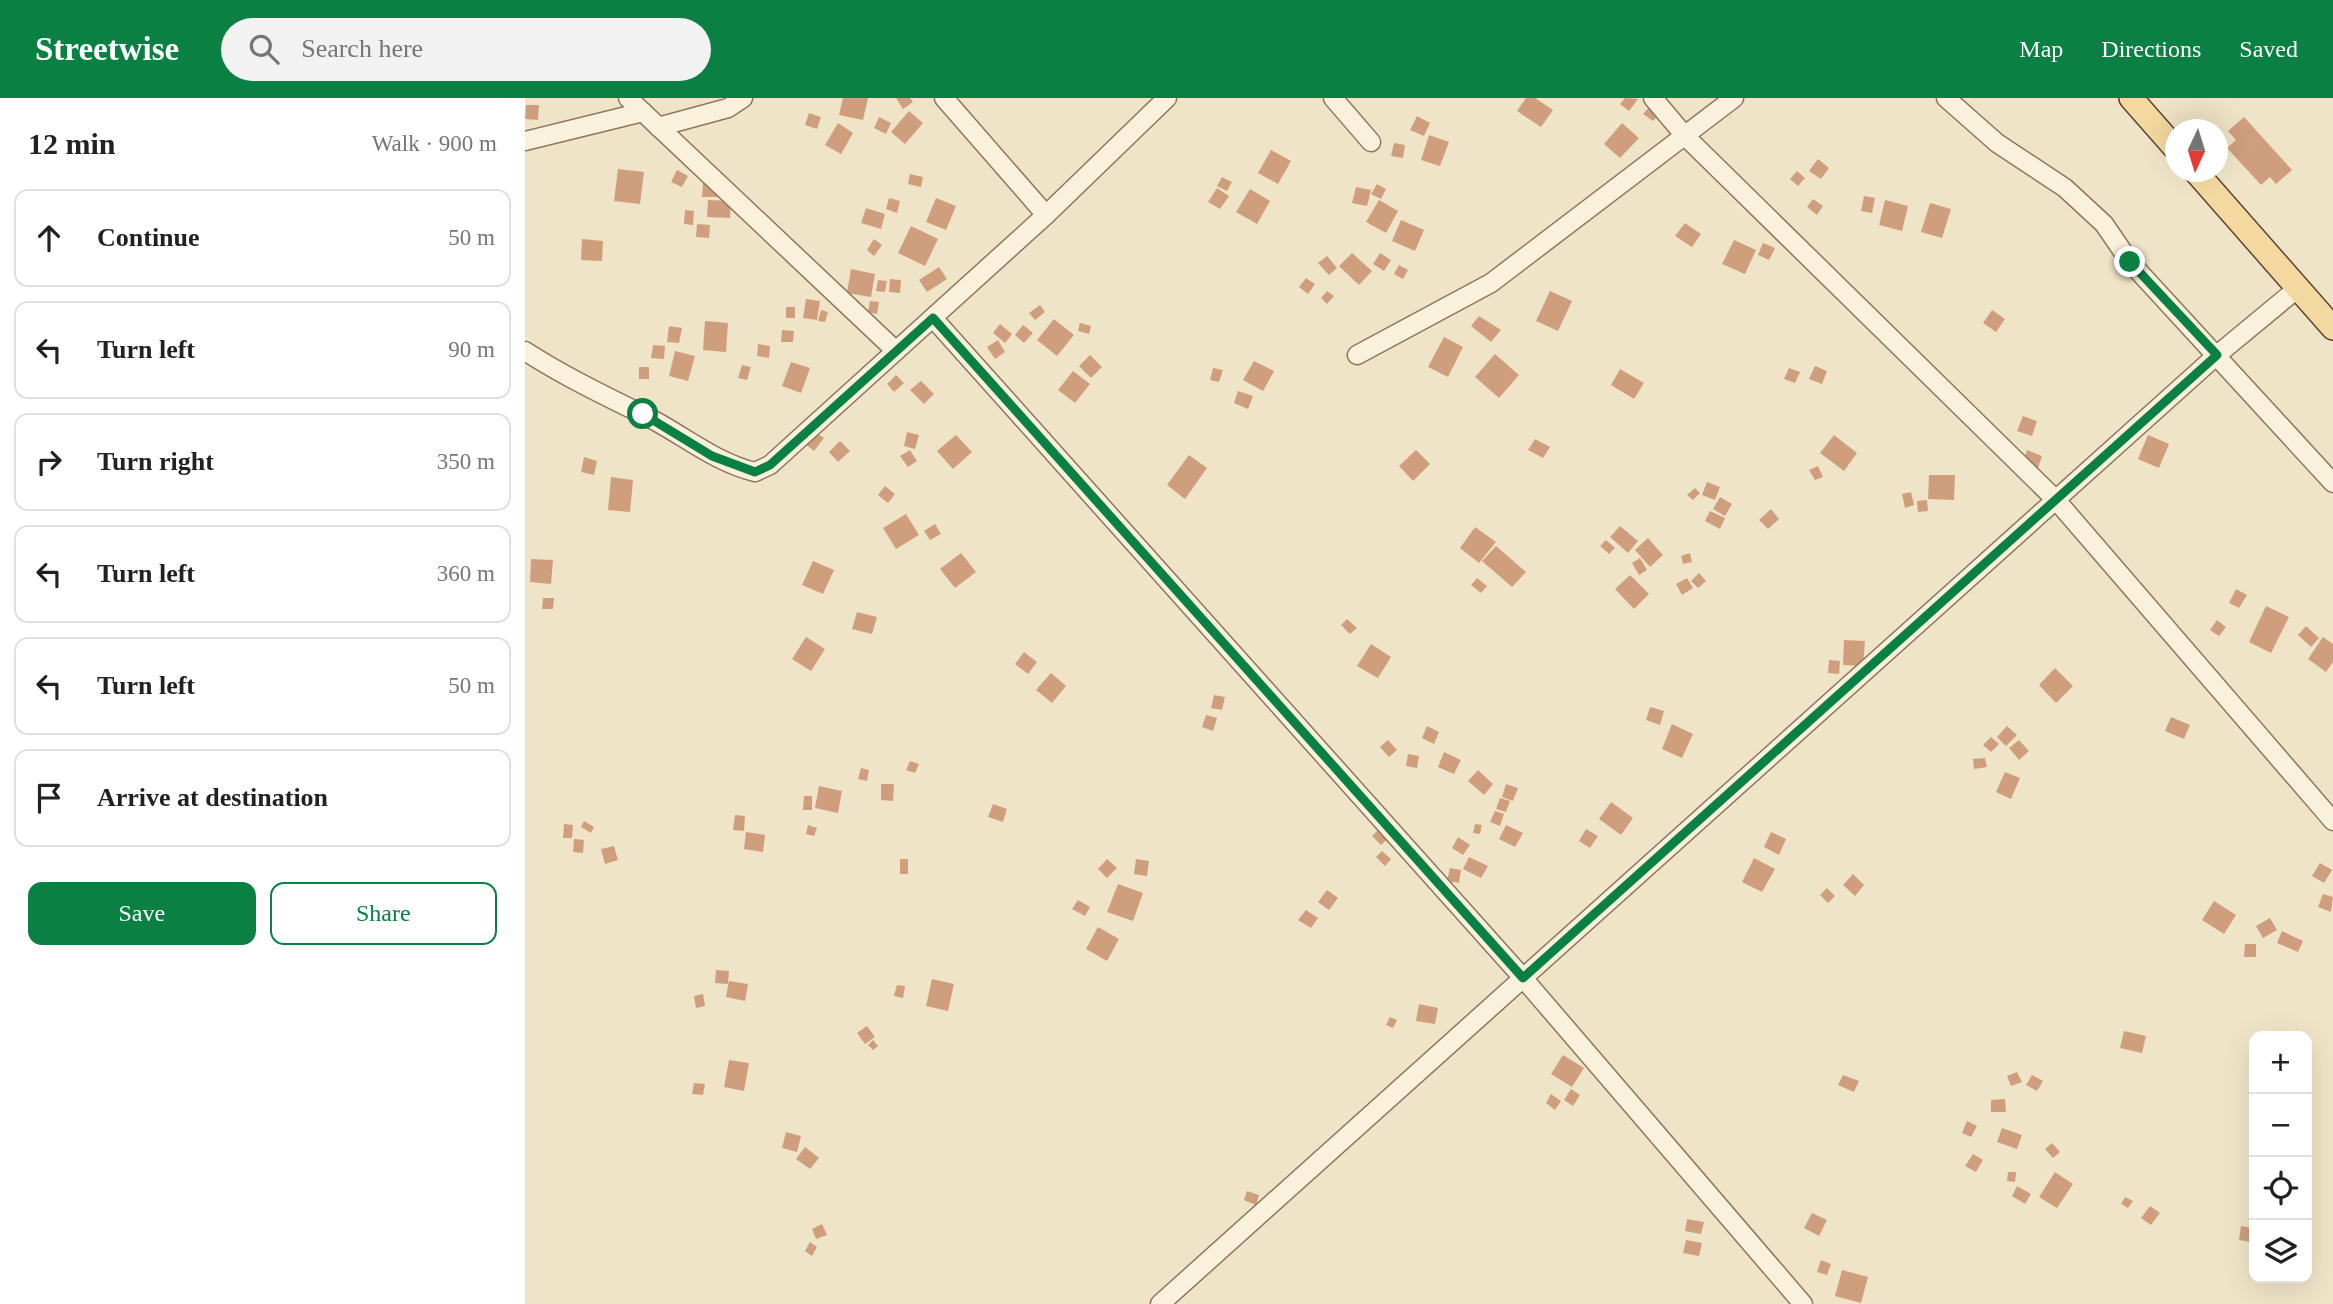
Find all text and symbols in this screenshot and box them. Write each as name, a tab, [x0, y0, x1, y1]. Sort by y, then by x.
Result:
search box	[221, 18, 711, 81]
icon: search	[245, 30, 283, 68]
text: Streetwise	[35, 31, 179, 67]
text: Search here	[301, 34, 423, 63]
text: Map	[2019, 36, 2063, 62]
text: Directions	[2101, 36, 2201, 62]
text: Saved	[2239, 36, 2298, 62]
north arrow	[2165, 119, 2228, 182]
text: 12 min	[28, 127, 116, 160]
text: Walk · 900 m	[372, 131, 497, 156]
icon: ahead	[30, 219, 68, 257]
text: Continue	[97, 223, 200, 252]
text: 50 m	[448, 225, 495, 250]
route end	[2114, 246, 2145, 277]
icon: left	[30, 331, 68, 369]
text: Turn left	[97, 335, 195, 364]
text: 90 m	[448, 337, 495, 362]
route start	[627, 398, 658, 429]
icon: right	[30, 443, 68, 481]
text: Turn right	[97, 447, 214, 476]
text: 350 m	[437, 449, 495, 474]
icon: left	[30, 555, 68, 593]
text: Turn left	[97, 559, 195, 588]
text: 360 m	[437, 561, 495, 586]
icon: left	[30, 667, 68, 705]
text: Turn left	[97, 671, 195, 700]
text: 50 m	[448, 673, 495, 698]
icon: arrive	[30, 779, 68, 817]
text: Arrive at destination	[97, 783, 328, 812]
button: Save	[28, 882, 256, 945]
button: Share	[270, 882, 497, 945]
map controls	[2249, 1031, 2312, 1283]
button: +	[2249, 1031, 2312, 1094]
button: −	[2249, 1094, 2312, 1157]
button: locate	[2249, 1157, 2312, 1220]
button: layers	[2249, 1220, 2312, 1283]

